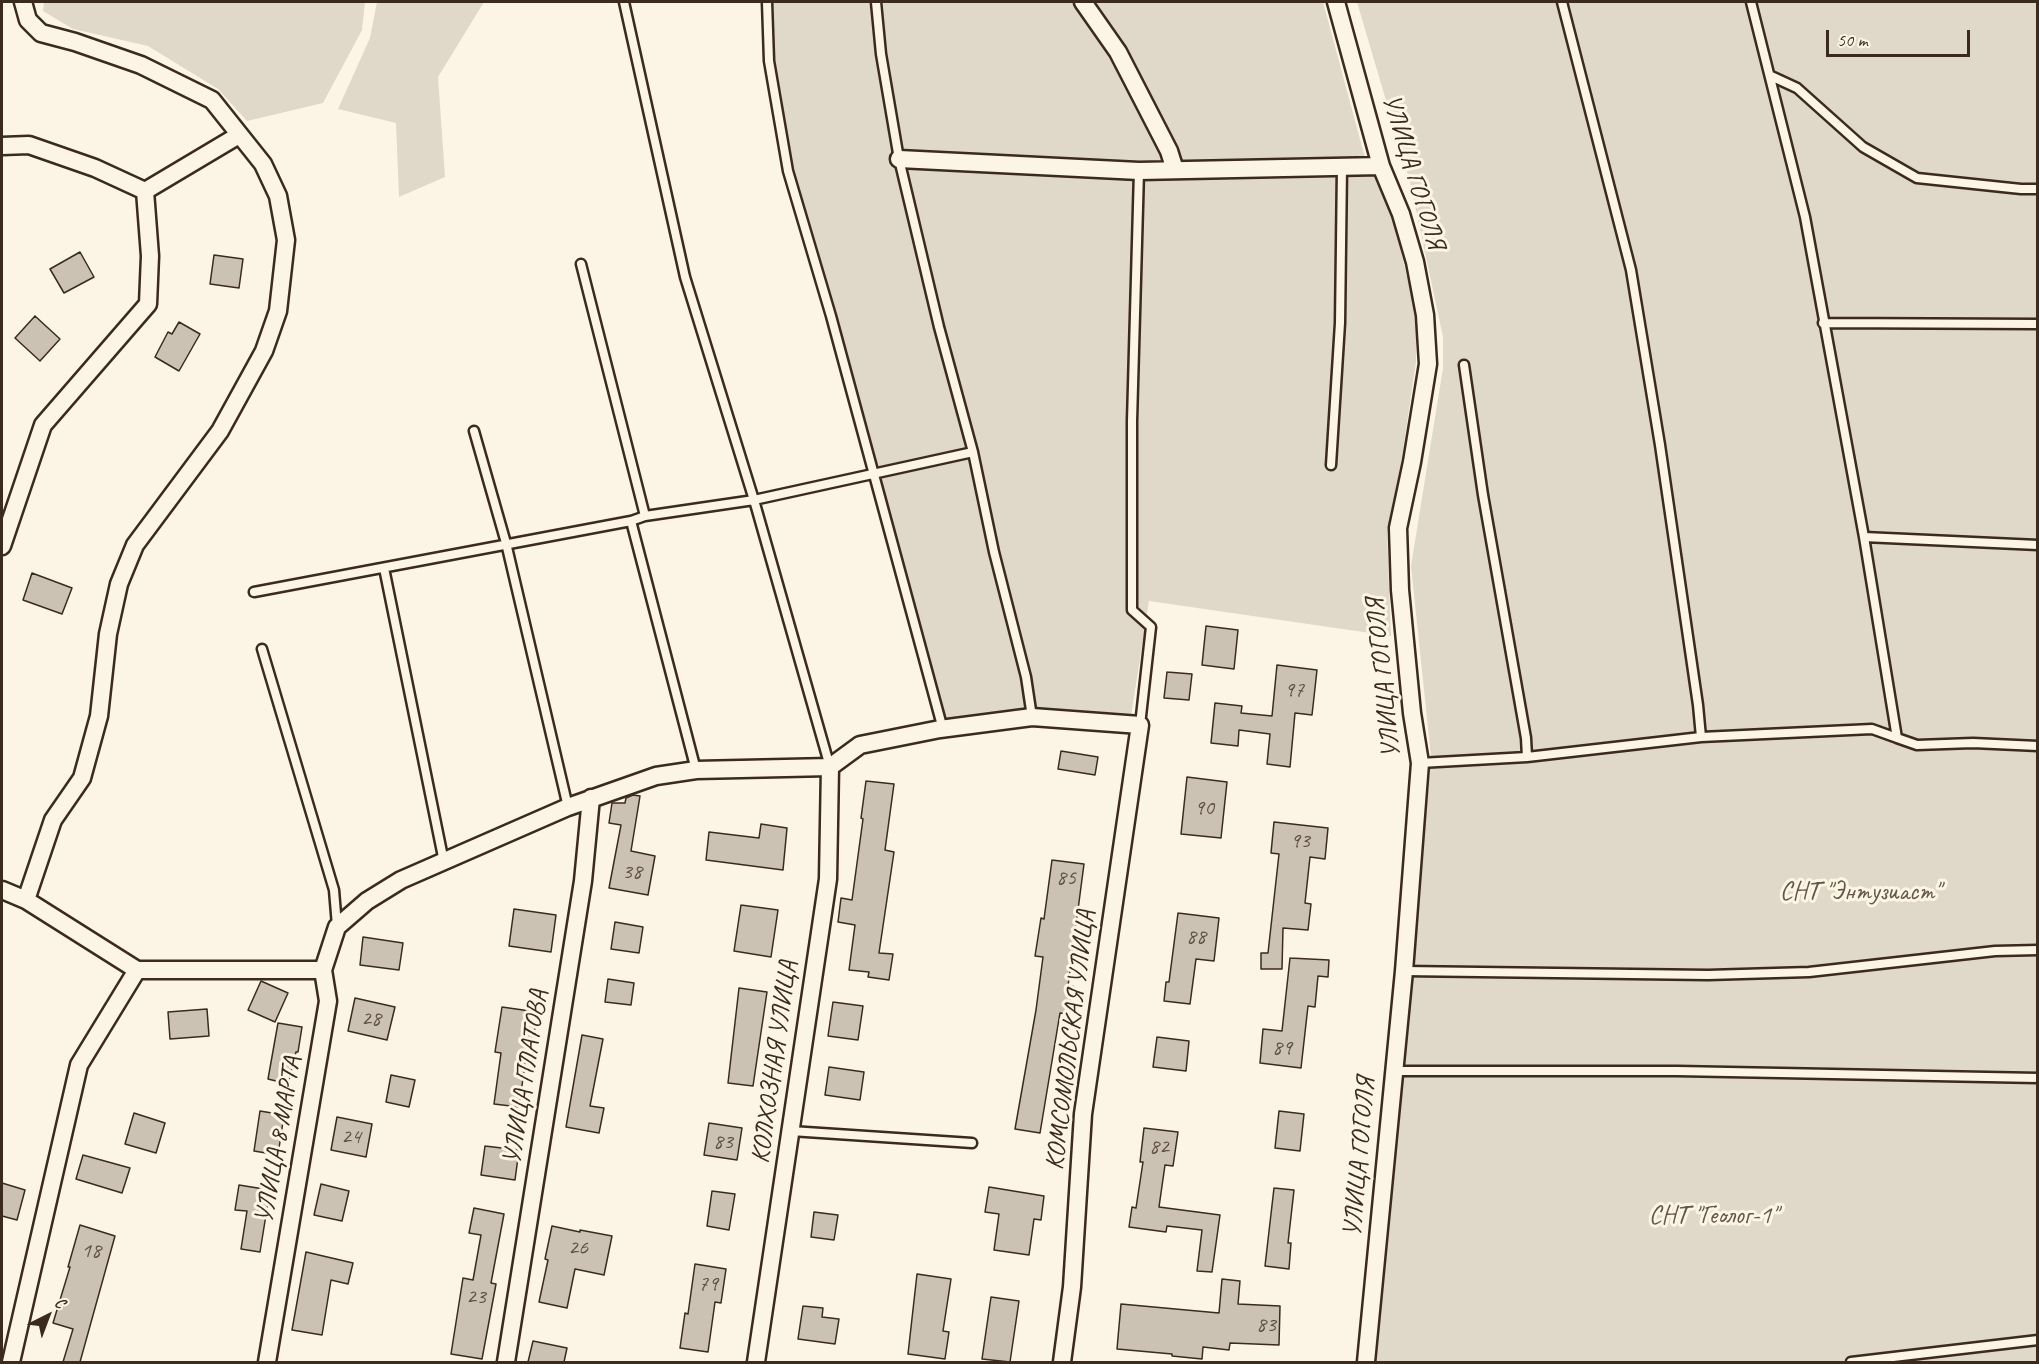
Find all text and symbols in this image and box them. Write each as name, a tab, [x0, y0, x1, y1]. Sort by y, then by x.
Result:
scale bar	[1829, 18, 1973, 56]
text: 50 m	[1837, 29, 1868, 51]
street label: УЛИЦА ГОГОЛЯ	[1375, 91, 1451, 253]
street label: УЛИЦА ГОГОЛЯ	[1360, 597, 1408, 759]
house number: 97	[1284, 677, 1304, 703]
house number: 90	[1194, 795, 1214, 821]
house number: 93	[1290, 828, 1310, 854]
house number: 38	[622, 859, 642, 885]
house number: 85	[1056, 865, 1076, 891]
park label: СНТ "Энтузиаст"	[1780, 876, 1940, 908]
street label: КОМСОМОЛЬСКАЯ УЛИЦА	[1040, 908, 1102, 1172]
house number: 88	[1186, 924, 1206, 950]
street label: КОЛХОЗНАЯ УЛИЦА	[745, 959, 805, 1165]
street label: УЛИЦА ПЛАТОВА	[497, 988, 555, 1166]
house number: 28	[361, 1006, 381, 1032]
house number: 89	[1272, 1035, 1292, 1061]
street label: УЛИЦА 8 МАРТА	[249, 1054, 309, 1226]
street label: УЛИЦА ГОГОЛЯ	[1337, 1076, 1383, 1238]
house number: 24	[341, 1124, 361, 1150]
house number: 83	[713, 1129, 733, 1155]
house number: 82	[1149, 1134, 1169, 1160]
park label: СНТ "Геолог-1"	[1649, 1200, 1777, 1232]
house number: 26	[568, 1235, 588, 1261]
house number: 18	[81, 1238, 101, 1264]
house number: 79	[698, 1271, 718, 1297]
house number: 23	[466, 1284, 486, 1310]
north arrow	[18, 1286, 78, 1346]
text: С	[50, 1293, 70, 1313]
house number: 83	[1256, 1312, 1276, 1338]

